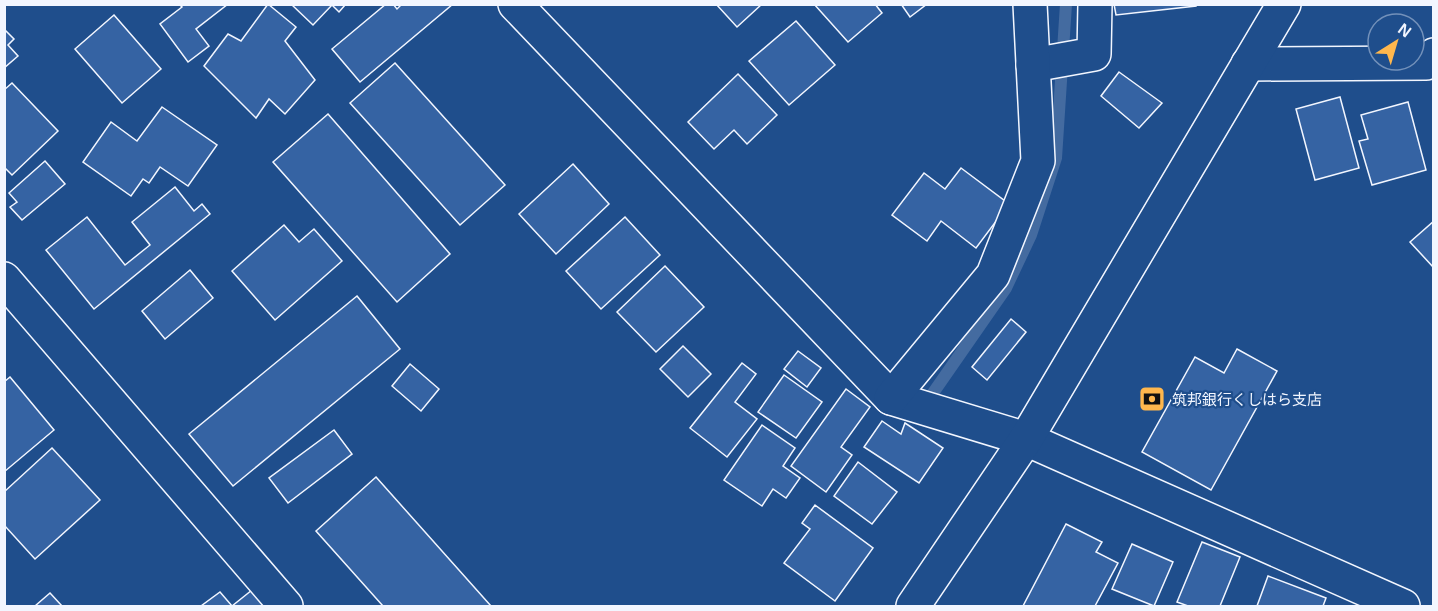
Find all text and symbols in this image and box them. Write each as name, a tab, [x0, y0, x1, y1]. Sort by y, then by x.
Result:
north arrow	[1366, 12, 1426, 72]
text: N	[1395, 20, 1414, 41]
bank icon: 筑邦銀行くしはら支店	[1137, 384, 1167, 414]
place label: 筑邦銀行くしはら支店	[1172, 391, 1322, 408]

